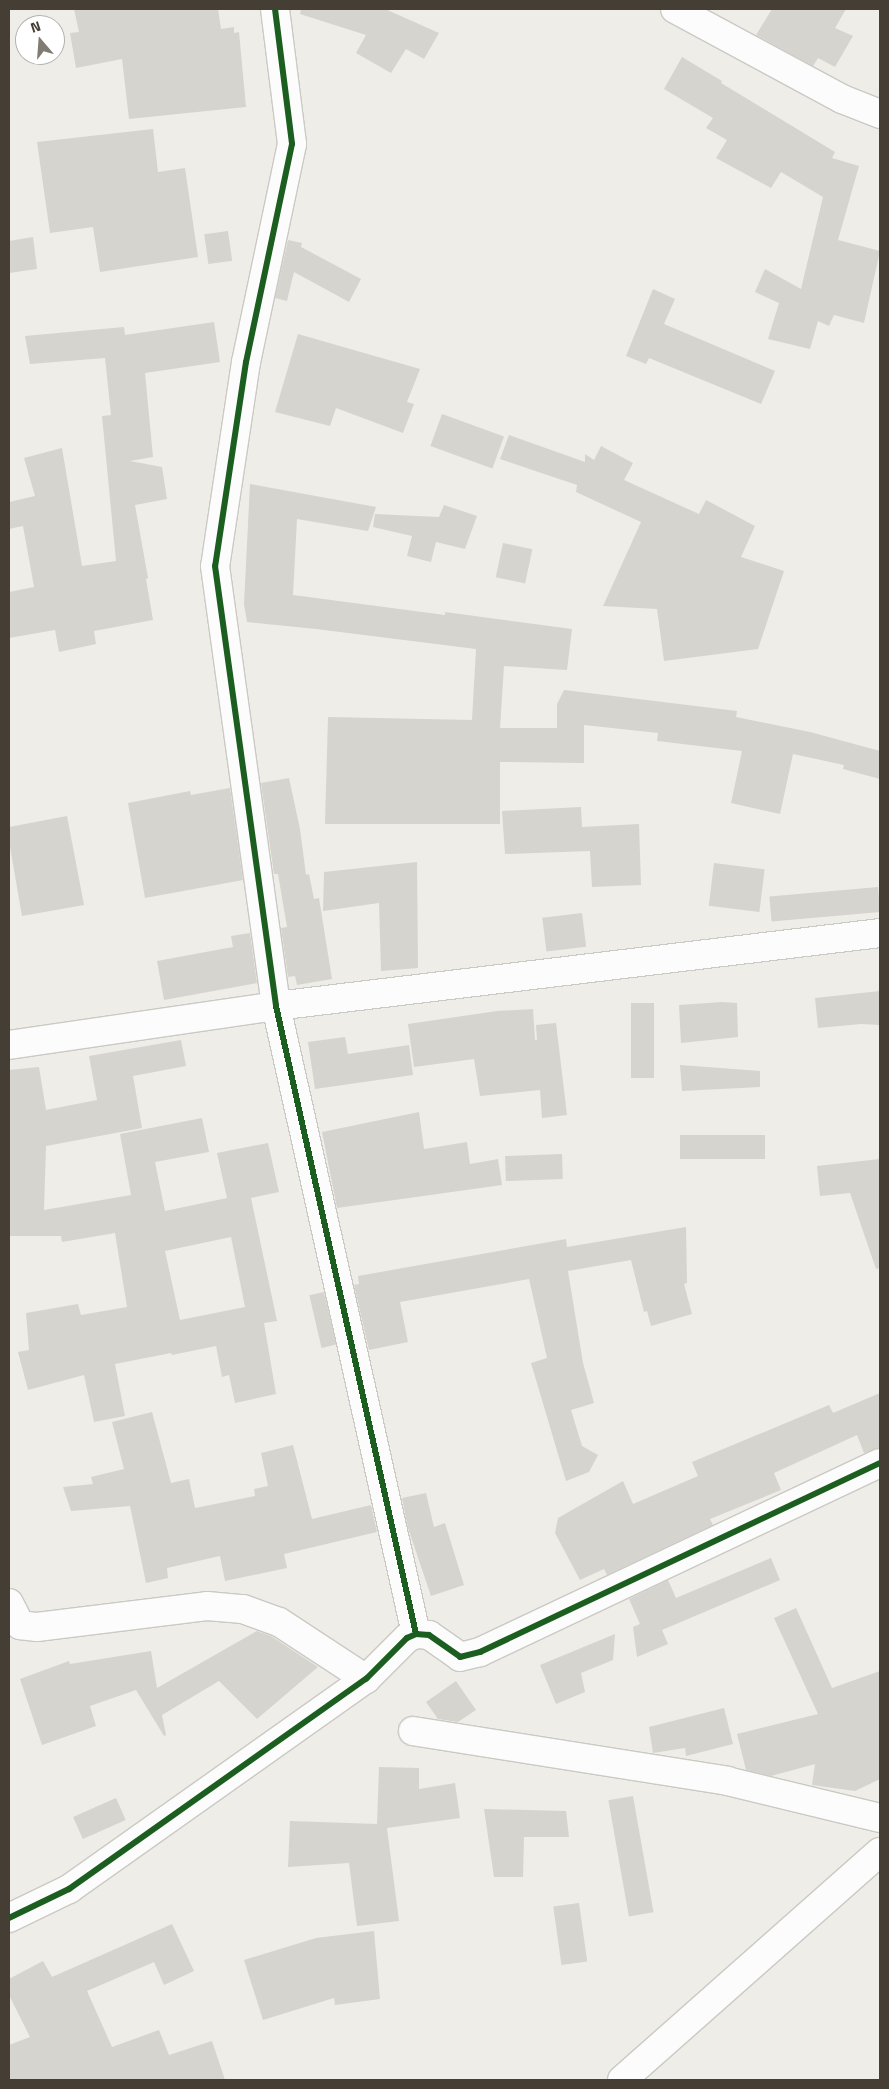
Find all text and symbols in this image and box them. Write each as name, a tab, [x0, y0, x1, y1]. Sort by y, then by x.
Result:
north arrow	[15, 15, 65, 65]
text: N	[28, 15, 43, 38]

